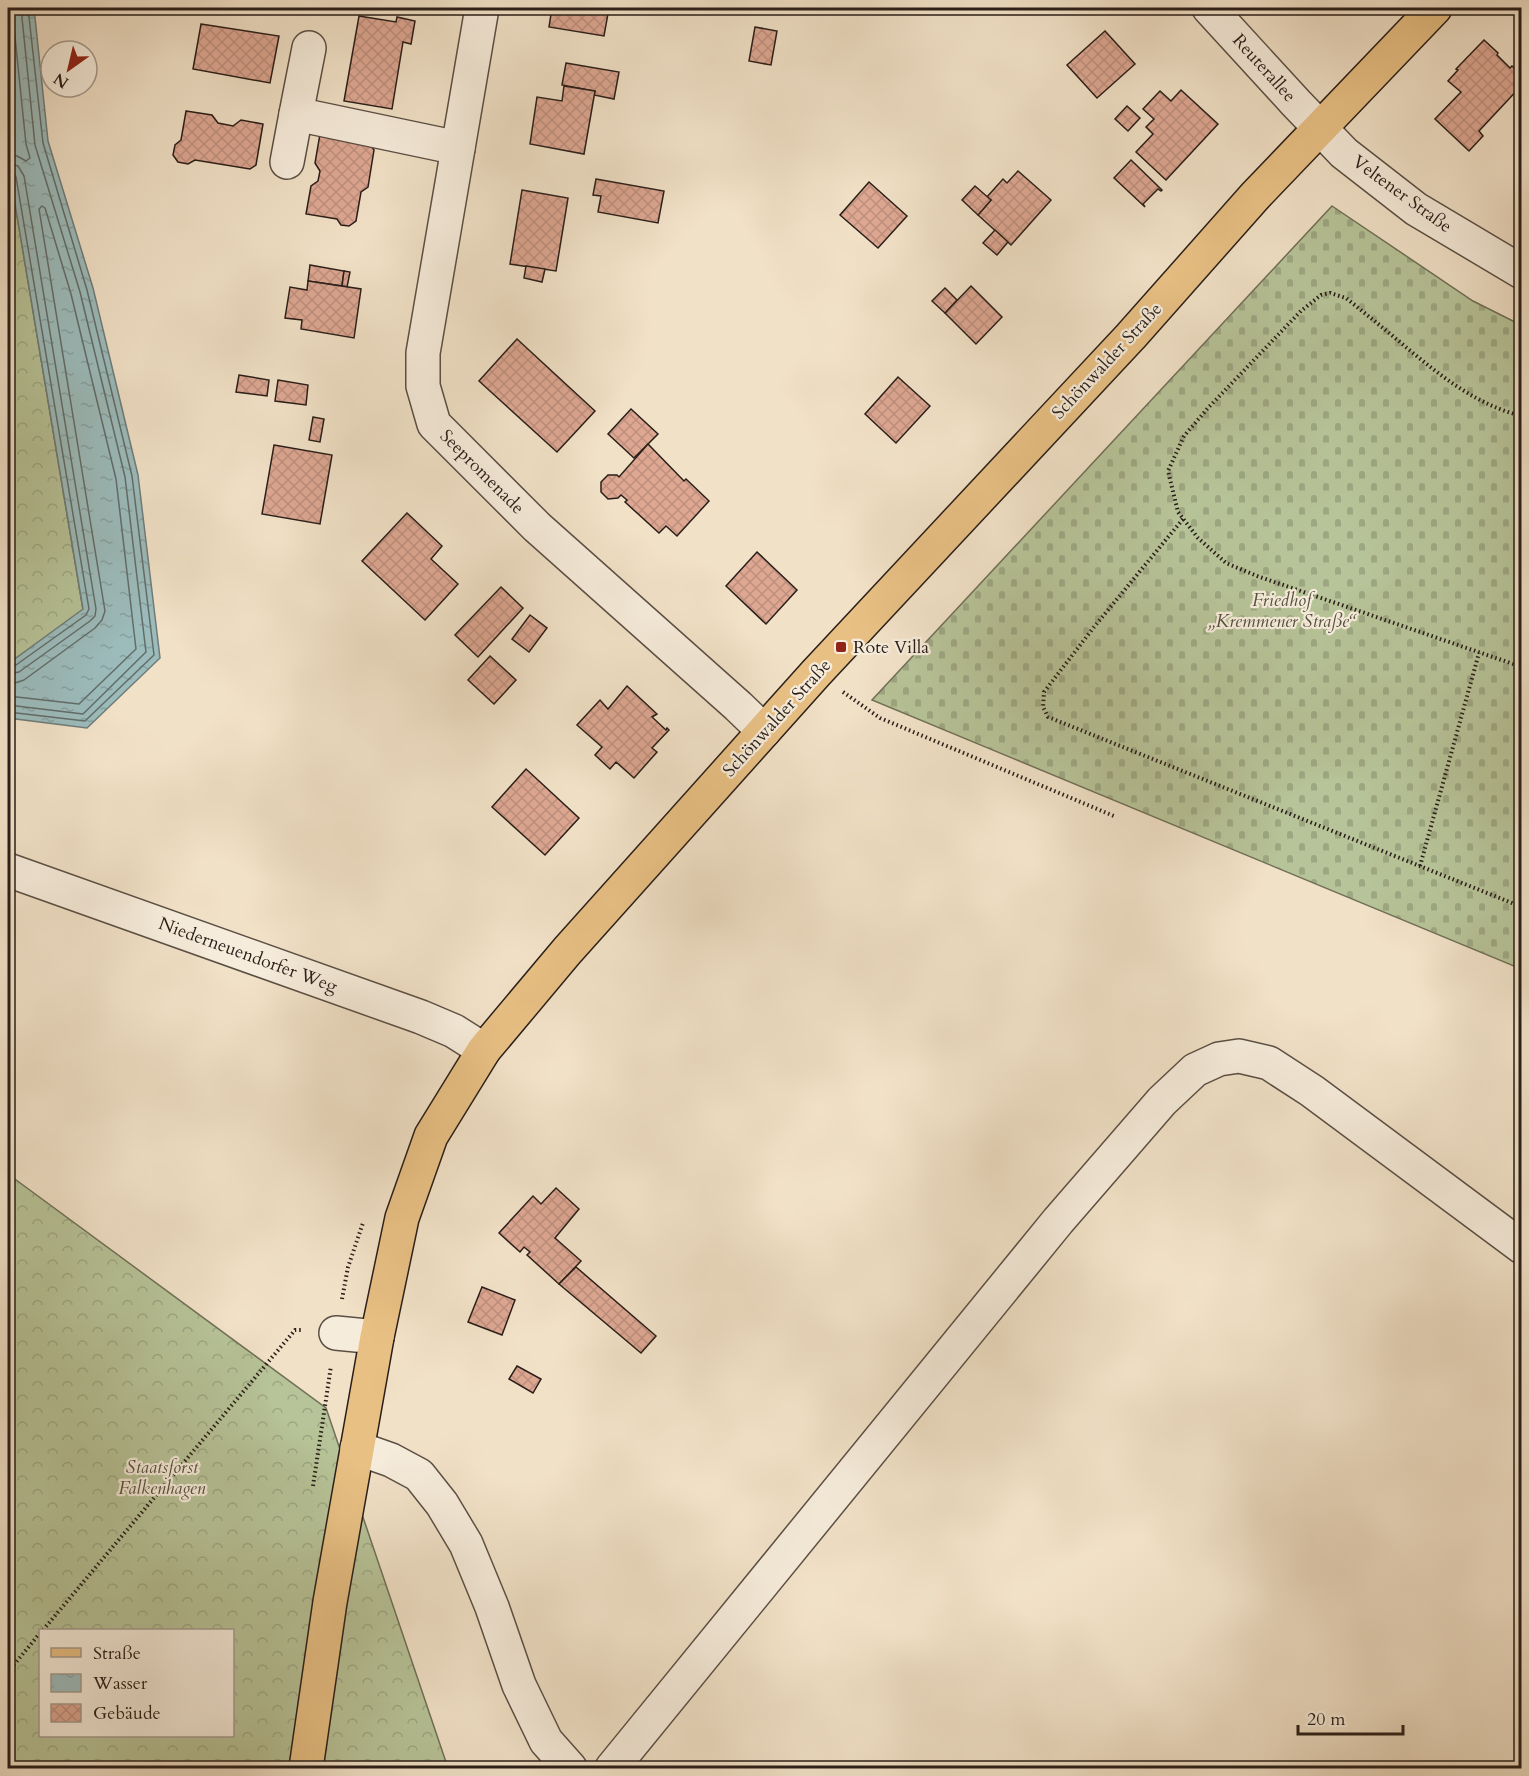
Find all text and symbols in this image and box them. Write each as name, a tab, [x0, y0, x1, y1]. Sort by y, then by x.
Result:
street label: Reuterallee	[1227, 28, 1301, 108]
north arrow	[39, 39, 99, 99]
text: N	[49, 68, 73, 94]
street label: Veltener Straße	[1347, 149, 1457, 239]
street label: Schönwalder Straße	[1046, 297, 1168, 425]
street label: Seepromenade	[434, 424, 530, 520]
park label: Friedhof „Kremmener Straße“	[1207, 588, 1357, 634]
place label: Rote Villa	[853, 635, 929, 660]
marker: Rote Villa	[834, 640, 848, 654]
street label: Schönwalder Straße	[717, 654, 837, 782]
street label: Niederneuendorfer Weg	[155, 911, 342, 999]
park label: Staatsforst Falkenhagen	[119, 1455, 206, 1501]
legend	[39, 1629, 234, 1737]
text: Straße	[93, 1641, 141, 1666]
text: Wasser	[92, 1671, 148, 1696]
scale bar	[1298, 1698, 1403, 1736]
text: Gebäude	[93, 1701, 161, 1726]
text: 20 m	[1307, 1707, 1346, 1732]

